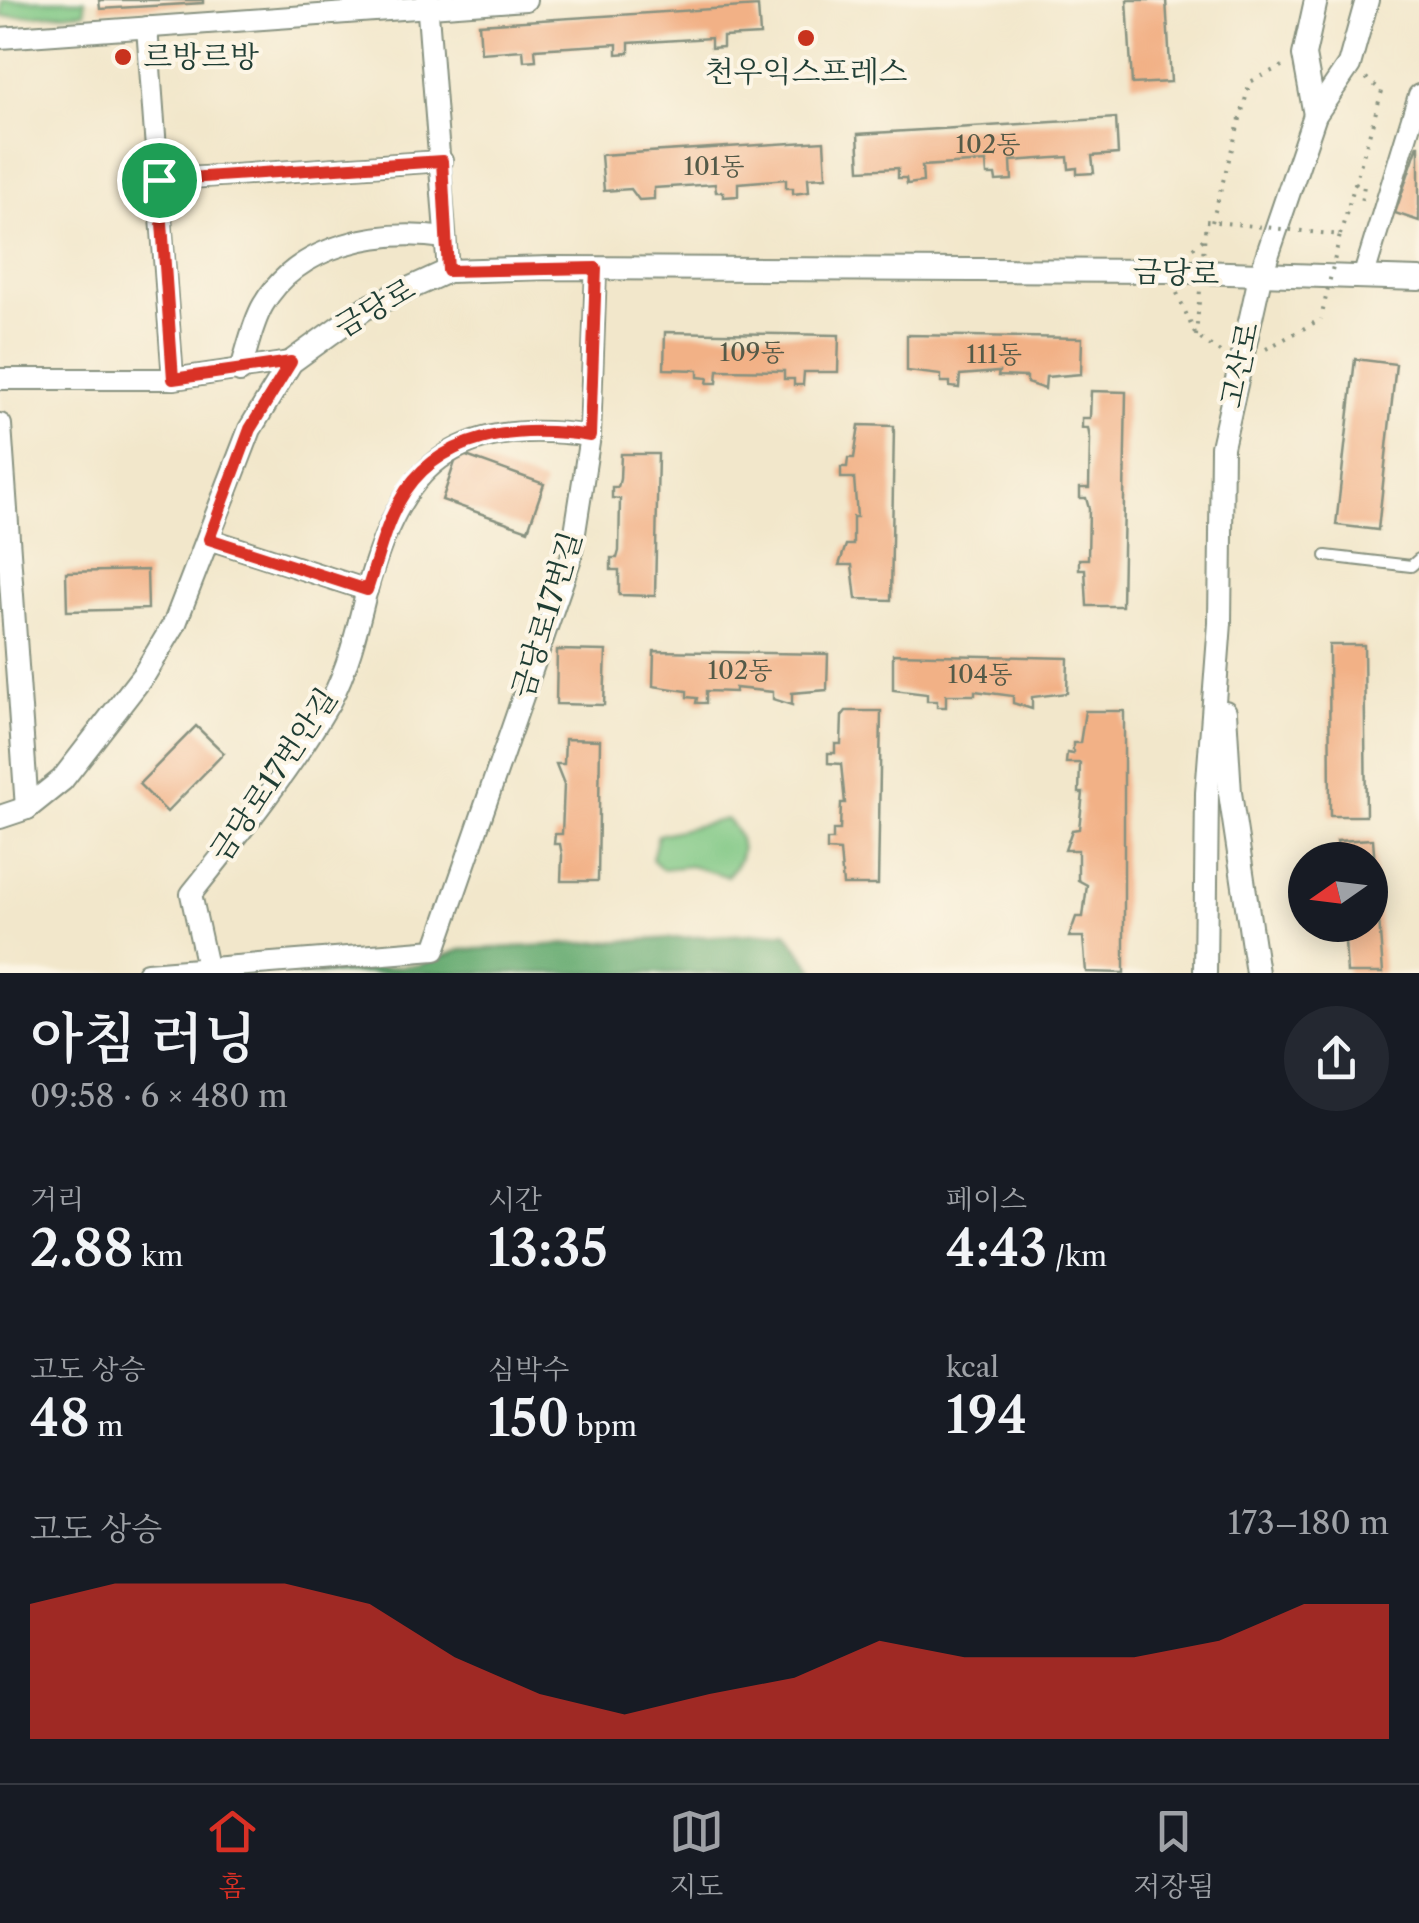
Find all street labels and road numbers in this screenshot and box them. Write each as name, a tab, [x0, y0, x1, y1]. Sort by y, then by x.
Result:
street label: 금당로	[1132, 252, 1220, 293]
street label: 금당로	[328, 270, 422, 345]
street label: 고산로	[1212, 319, 1267, 411]
street label: 금당로17번길	[504, 527, 589, 703]
street label: 금당로17번안길	[202, 681, 345, 869]

